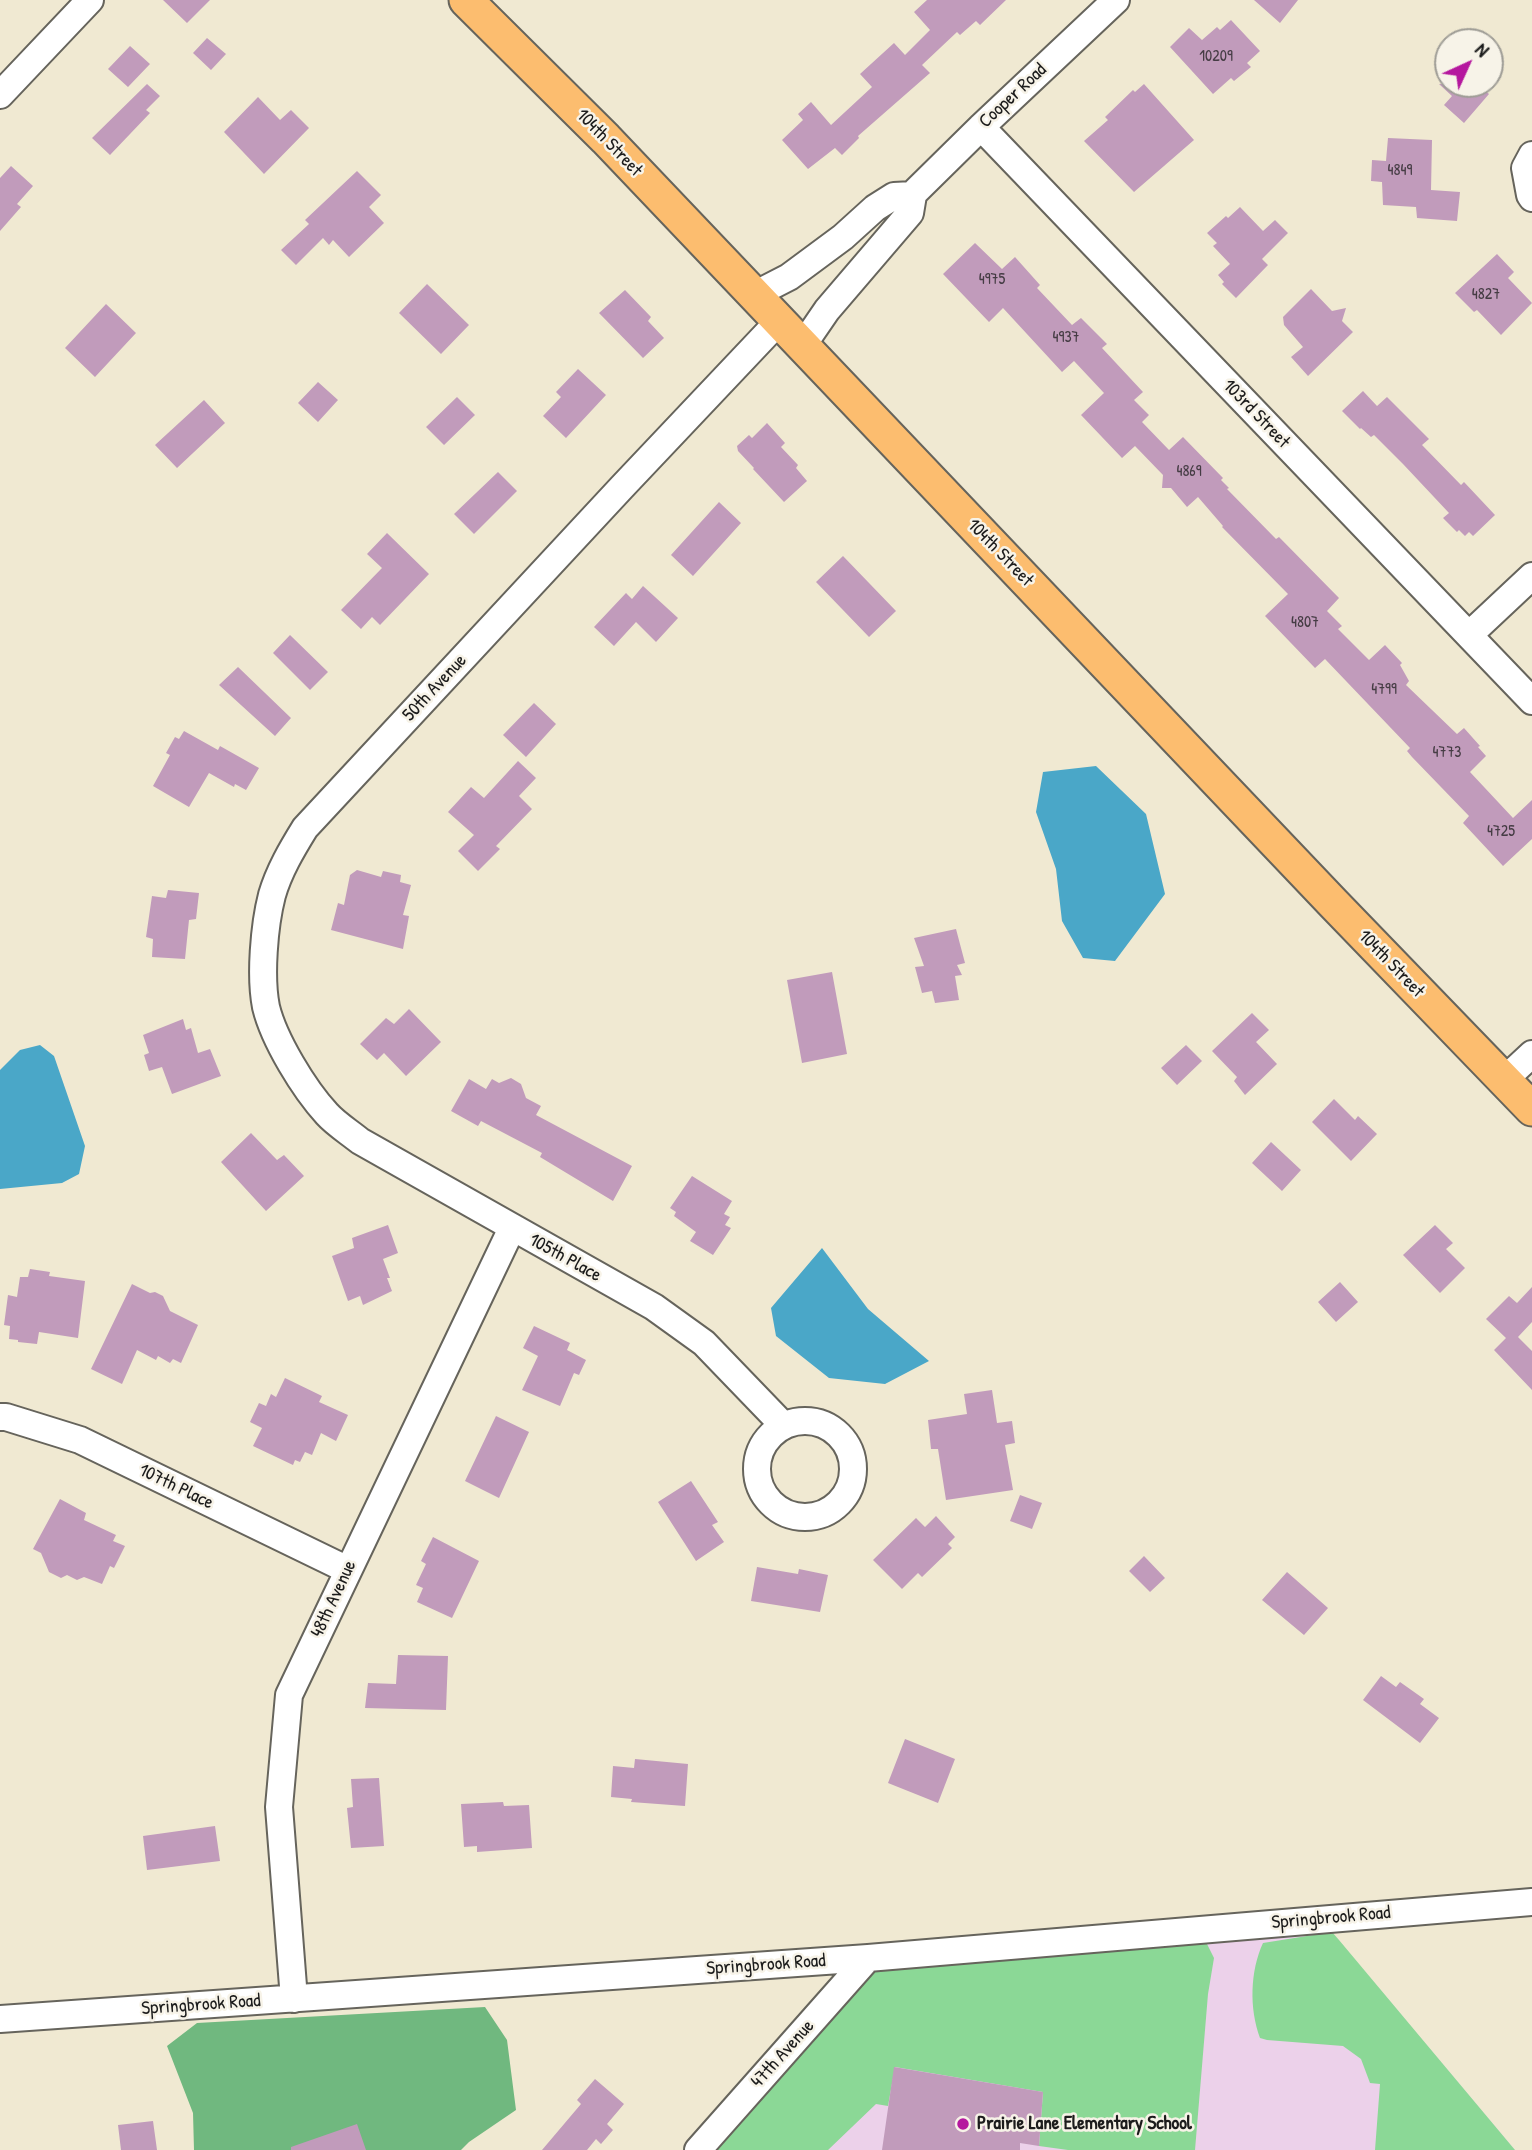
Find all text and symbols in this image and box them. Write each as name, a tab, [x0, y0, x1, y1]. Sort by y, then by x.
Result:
north arrow	[1434, 28, 1504, 98]
text: N	[1470, 37, 1495, 62]
house number: 10209	[1199, 47, 1233, 67]
street label: Cooper Road	[974, 59, 1052, 133]
street label: 104th Street	[571, 104, 647, 182]
house number: 4849	[1388, 161, 1412, 181]
house number: 4975	[979, 270, 1005, 290]
house number: 4827	[1472, 285, 1500, 305]
house number: 4937	[1053, 328, 1079, 348]
street label: 103rd Street	[1217, 375, 1295, 453]
house number: 4869	[1176, 462, 1202, 482]
street label: 104th Street	[962, 514, 1038, 592]
house number: 4807	[1291, 613, 1319, 633]
street label: 50th Avenue	[398, 650, 472, 726]
house number: 4799	[1371, 680, 1397, 700]
house number: 4773	[1432, 743, 1462, 763]
house number: 4725	[1487, 822, 1515, 842]
street label: 104th Street	[1353, 925, 1429, 1003]
street label: 105th Place	[525, 1229, 605, 1287]
street label: 107th Place	[135, 1459, 217, 1515]
street label: 48th Avenue	[306, 1557, 362, 1641]
street label: Springbrook Road	[1271, 1901, 1391, 1935]
street label: Springbrook Road	[706, 1949, 826, 1981]
street label: Springbrook Road	[141, 1989, 261, 2021]
street label: 47th Avenue	[747, 2015, 819, 2093]
place label: Prairie Lane Elementary School	[977, 2113, 1192, 2135]
marker: Prairie Lane Elementary School	[955, 2116, 971, 2132]

